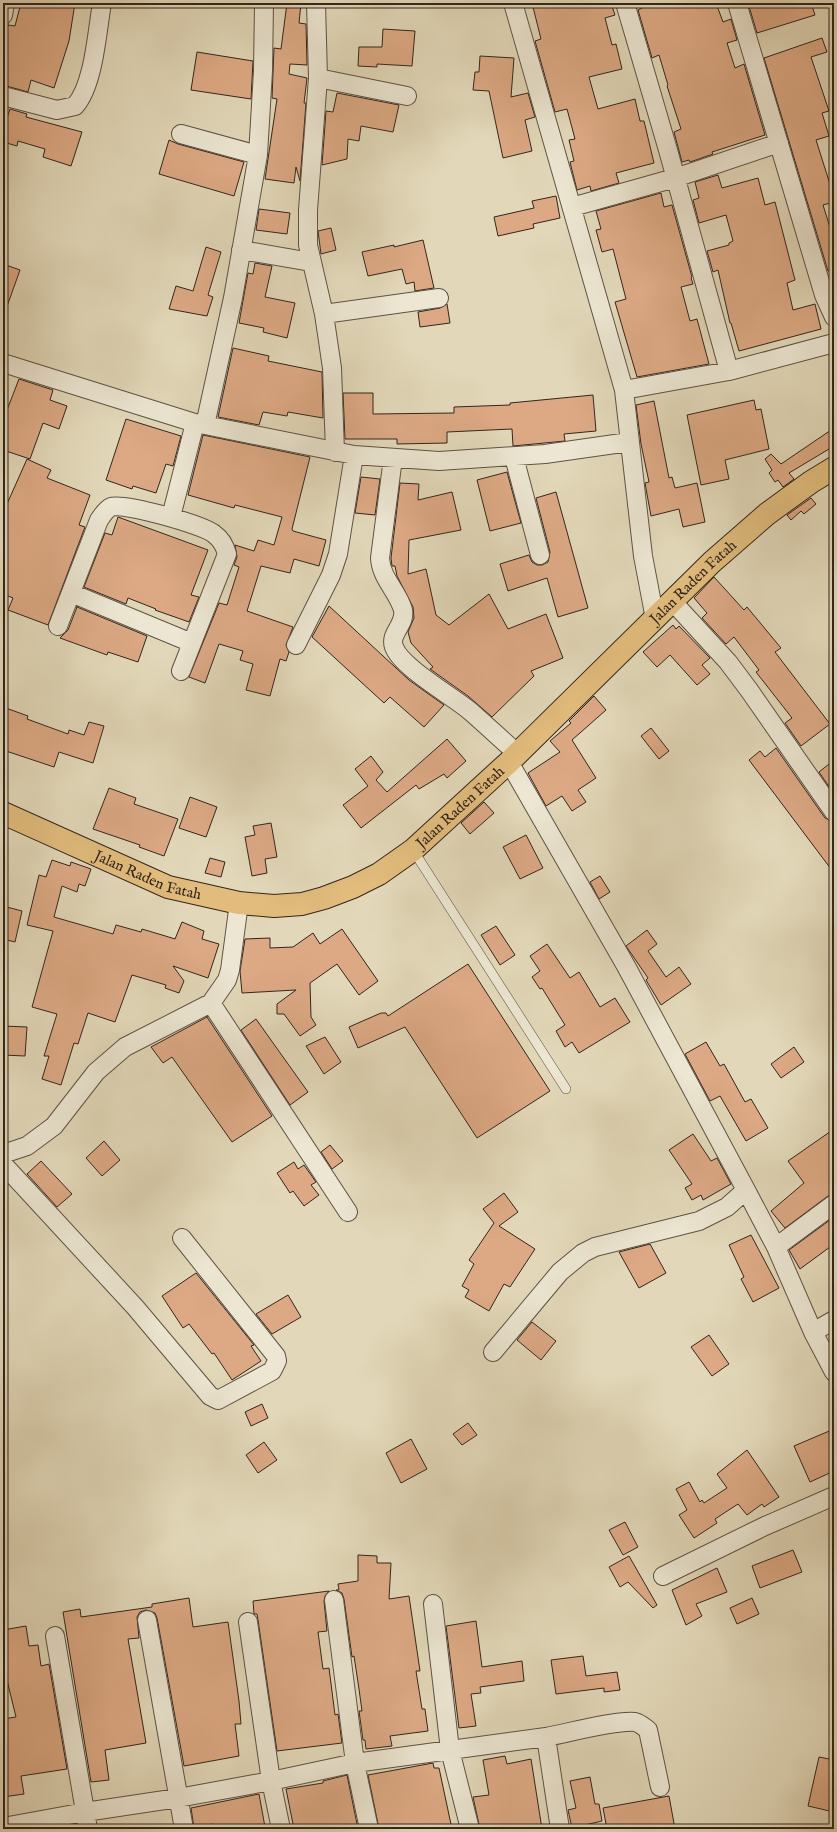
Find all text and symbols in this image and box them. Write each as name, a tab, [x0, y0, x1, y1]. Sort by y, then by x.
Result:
street label: Jalan Raden Fatah	[644, 536, 741, 630]
street label: Jalan Raden Fatah	[411, 762, 509, 854]
street label: Jalan Raden Fatah	[89, 845, 203, 904]

